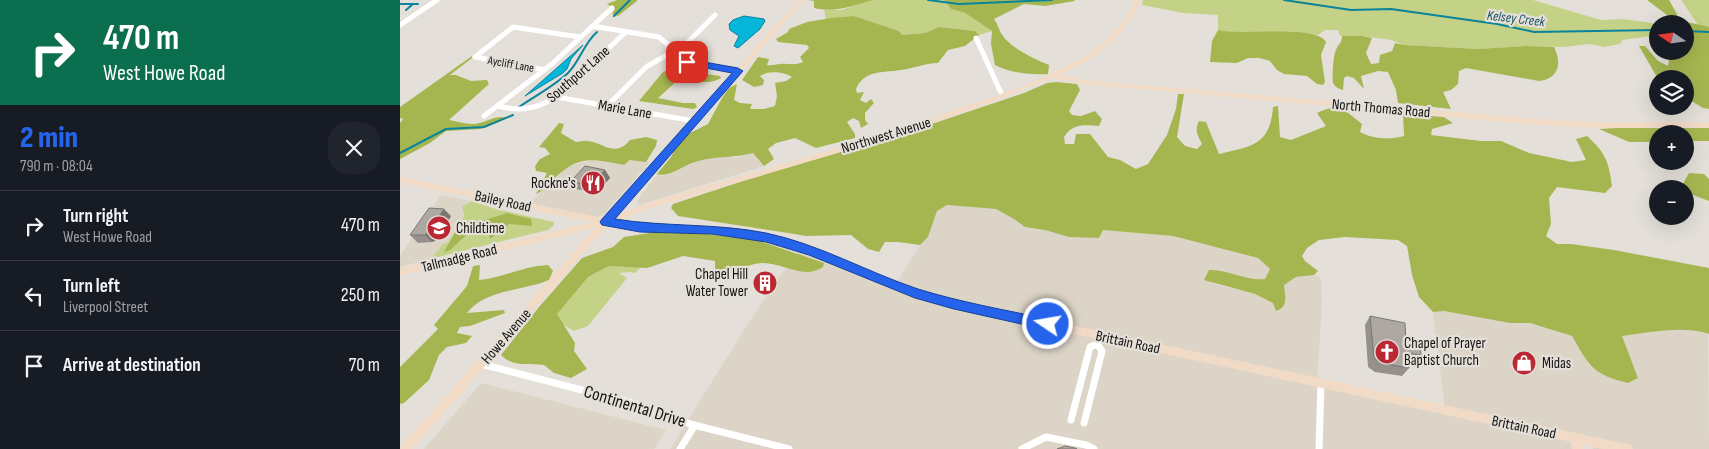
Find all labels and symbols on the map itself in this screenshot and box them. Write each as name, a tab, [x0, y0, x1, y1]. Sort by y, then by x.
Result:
water label: Kelsey Creek	[1486, 7, 1547, 31]
north arrow	[1649, 15, 1694, 60]
pin	[666, 41, 708, 83]
street label: Southport Lane	[543, 42, 614, 107]
street label: Aycliff Lane	[486, 53, 535, 76]
street label: Marie Lane	[597, 95, 653, 124]
street label: North Thomas Road	[1331, 95, 1431, 122]
street label: Northwest Avenue	[839, 113, 933, 158]
restaurant icon: Rockne's	[580, 170, 606, 196]
place label: Rockne's	[531, 174, 576, 193]
street label: Bailey Road	[473, 186, 533, 217]
school or university icon: Childtime	[426, 215, 452, 241]
place label: Childtime	[456, 219, 505, 238]
street label: Tallmadge Road	[419, 240, 499, 277]
place label: Chapel Hill Water Tower	[686, 265, 749, 301]
building icon: Chapel Hill Water Tower	[752, 270, 778, 296]
position arrow	[1021, 297, 1073, 349]
street label: Howe Avenue	[477, 305, 536, 368]
street label: Brittain Road	[1094, 326, 1162, 359]
place label: Chapel of Prayer Baptist Church	[1404, 334, 1487, 370]
church icon: Chapel of Prayer Baptist Church	[1374, 339, 1400, 365]
shop icon: Midas	[1511, 350, 1537, 376]
place label: Midas	[1542, 354, 1571, 373]
street label: Continental Drive	[581, 381, 688, 432]
street label: Brittain Road	[1490, 411, 1558, 444]

